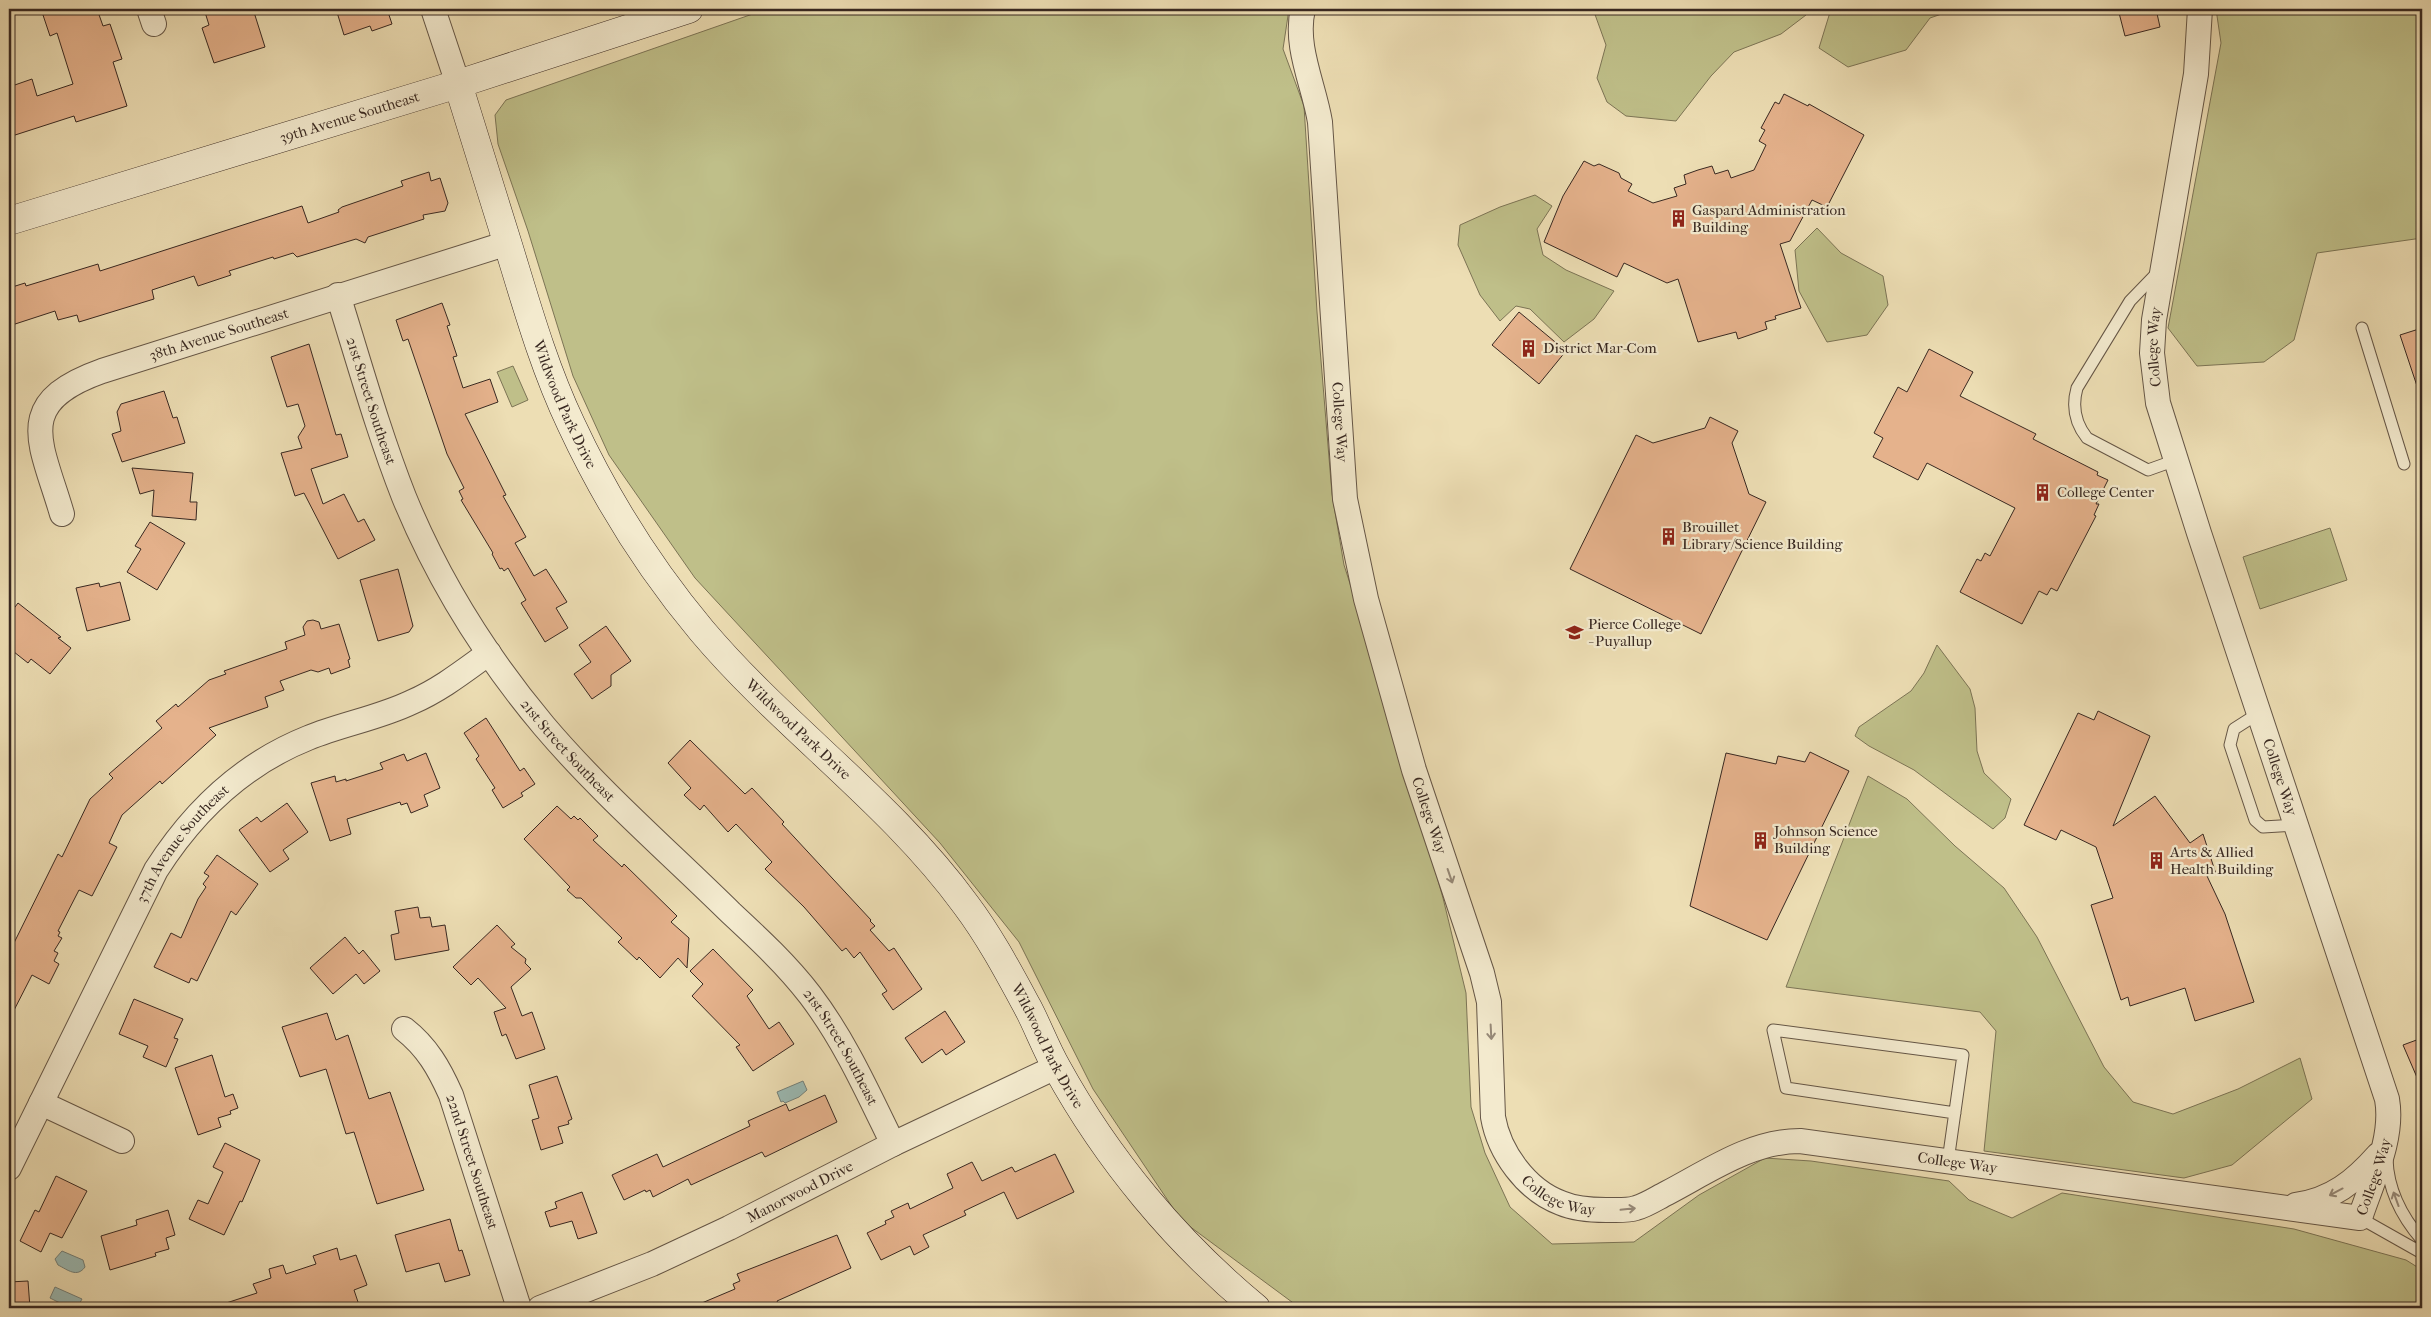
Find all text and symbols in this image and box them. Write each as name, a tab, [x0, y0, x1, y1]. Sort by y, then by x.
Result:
street label: 39th Avenue Southeast	[277, 87, 422, 147]
place label: Gaspard Administration Building	[1692, 201, 1846, 236]
building icon: Gaspard Administration Building	[1668, 209, 1688, 229]
street label: 38th Avenue Southeast	[147, 304, 291, 365]
street label: College Way	[2143, 304, 2165, 388]
street label: 21st Street Southeast	[342, 335, 400, 468]
street label: Wildwood Park Drive	[529, 337, 601, 472]
building icon: District Mar-Com	[1519, 338, 1539, 358]
place label: District Mar-Com	[1543, 339, 1657, 357]
street label: College Way	[1328, 381, 1352, 464]
building icon: College Center	[2033, 482, 2053, 502]
place label: College Center	[2057, 483, 2155, 501]
place label: Brouillet Library/Science Building	[1682, 518, 1843, 553]
building icon: Brouillet Library/Science Building	[1658, 526, 1678, 546]
place label: Pierce College - Puyallup	[1588, 615, 1682, 650]
school or university icon: Pierce College - Puyallup	[1564, 623, 1584, 643]
street label: Wildwood Park Drive	[741, 674, 855, 784]
street label: 21st Street Southeast	[517, 695, 619, 806]
street label: College Way	[2259, 736, 2301, 819]
street label: College Way	[1408, 775, 1451, 857]
street label: 37th Avenue Southeast	[132, 780, 233, 906]
place label: Johnson Science Building	[1773, 822, 1878, 857]
building icon: Johnson Science Building	[1750, 830, 1770, 850]
place label: Arts & Allied Health Building	[2169, 843, 2274, 878]
building icon: Arts & Allied Health Building	[2146, 851, 2166, 871]
one-way arrow	[1446, 868, 1456, 884]
street label: Wildwood Park Drive	[1007, 979, 1088, 1112]
street label: 21st Street Southeast	[799, 985, 882, 1109]
one-way arrow	[1487, 1024, 1496, 1040]
street label: 22nd Street Southeast	[442, 1092, 503, 1232]
street label: College Way	[2353, 1136, 2395, 1218]
street label: College Way	[1916, 1148, 1999, 1177]
street label: Manorwood Drive	[744, 1157, 857, 1226]
street label: College Way	[1518, 1171, 1597, 1219]
one-way arrow	[2329, 1188, 2344, 1198]
one-way arrow	[2391, 1192, 2400, 1208]
one-way arrow	[1620, 1204, 1636, 1214]

